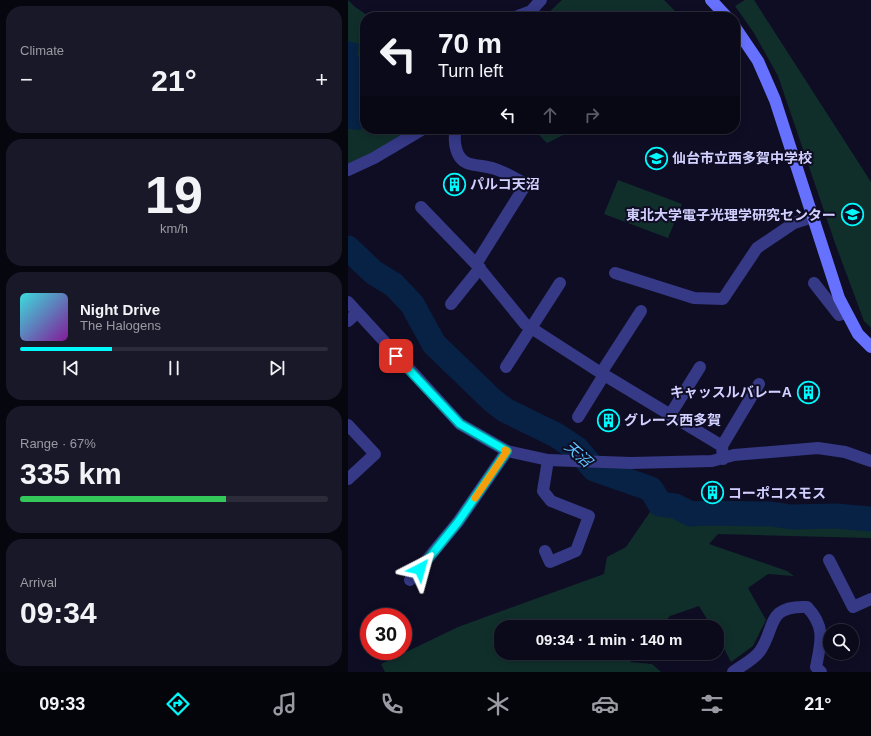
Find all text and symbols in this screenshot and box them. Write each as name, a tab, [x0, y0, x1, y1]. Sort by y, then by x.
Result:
icon: left	[372, 28, 424, 80]
text: 70 m	[438, 28, 502, 59]
text: Climate	[20, 43, 64, 58]
text: Turn left	[438, 61, 503, 81]
text: 21°	[151, 64, 197, 97]
text: −	[20, 67, 33, 92]
text: +	[315, 67, 328, 92]
icon: left	[497, 104, 519, 126]
icon: ahead	[539, 104, 561, 126]
icon: right	[581, 104, 603, 126]
school or university icon: 仙台市立西多賀中学校	[644, 145, 670, 171]
place label: 仙台市立西多賀中学校	[672, 150, 812, 166]
text: 19	[145, 166, 203, 224]
building icon: パルコ天沼	[441, 171, 467, 197]
place label: パルコ天沼	[470, 176, 540, 192]
school or university icon: 東北大学電子光理学研究センター	[839, 202, 865, 228]
place label: 東北大学電子光理学研究センター	[626, 207, 836, 223]
text: km/h	[160, 221, 188, 236]
text: Night Drive	[80, 301, 160, 318]
text: The Halogens	[80, 318, 161, 333]
pin	[379, 339, 413, 373]
icon: arrive	[385, 345, 407, 367]
icon: previous	[60, 357, 82, 379]
icon: pause	[163, 357, 185, 379]
icon: next	[266, 357, 288, 379]
building icon: キャッスルバレーA	[795, 379, 821, 405]
place label: キャッスルバレーA	[670, 384, 792, 400]
building icon: グレース西多賀	[596, 407, 622, 433]
place label: グレース西多賀	[624, 412, 721, 428]
text: Range · 67%	[20, 436, 96, 451]
water label: 天沼	[561, 437, 597, 471]
text: 335 km	[20, 457, 122, 490]
building icon: コーポコスモス	[700, 480, 726, 506]
place label: コーポコスモス	[728, 485, 826, 501]
position arrow	[399, 548, 441, 590]
text: Arrival	[20, 575, 57, 590]
text: 09:34	[20, 596, 97, 629]
speed limit sign: 30	[360, 608, 412, 660]
map controls	[823, 624, 859, 660]
button: search	[823, 624, 859, 660]
text: 09:34 · 1 min · 140 m	[536, 631, 682, 648]
icon: directions	[164, 690, 192, 718]
icon: music	[271, 690, 299, 718]
icon: phone	[378, 690, 406, 718]
icon: climate	[484, 690, 512, 718]
icon: car	[591, 690, 619, 718]
icon: filters	[698, 690, 726, 718]
text: 09:33	[39, 694, 85, 714]
text: 21°	[804, 694, 832, 714]

